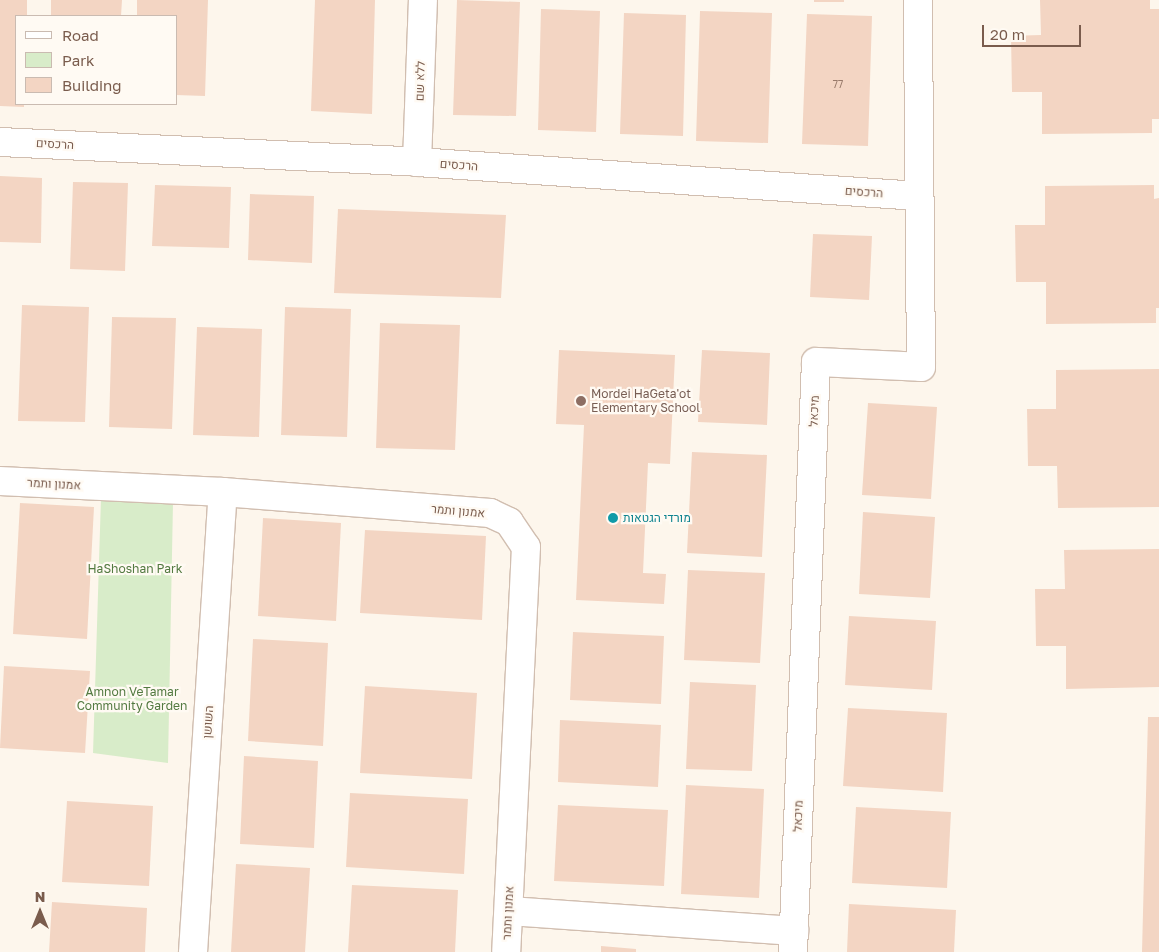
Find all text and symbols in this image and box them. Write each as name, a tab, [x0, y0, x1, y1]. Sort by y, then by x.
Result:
legend	[15, 15, 178, 105]
scale bar	[984, 15, 1083, 47]
text: 20 m	[990, 25, 1025, 43]
text: Road	[62, 26, 99, 44]
text: Park	[62, 51, 94, 69]
street label: ללא שם	[412, 61, 428, 101]
text: Building	[62, 76, 122, 94]
house number: 77	[833, 79, 843, 91]
street label: הרכסים	[36, 136, 74, 152]
street label: הרכסים	[439, 156, 479, 174]
street label: הרכסים	[844, 183, 884, 201]
place label: Mordei HaGeta'ot Elementary School	[591, 387, 700, 415]
marker: Mordei HaGeta'ot Elementary School	[575, 395, 587, 407]
street label: מיכאל	[806, 395, 822, 427]
street label: אמנון ותמר	[27, 475, 81, 493]
street label: אמנון ותמר	[430, 501, 486, 521]
place label: מורדי הגטאות	[623, 511, 691, 525]
marker: מורדי הגטאות	[607, 512, 619, 524]
park label: HaShoshan Park	[87, 562, 183, 576]
park label: Amnon VeTamar Community Garden	[77, 685, 187, 713]
street label: השושן	[200, 705, 216, 739]
street label: מיכאל	[790, 800, 806, 832]
street label: אמנון ותמר	[499, 886, 517, 940]
north arrow	[15, 887, 65, 937]
text: N	[35, 888, 45, 905]

